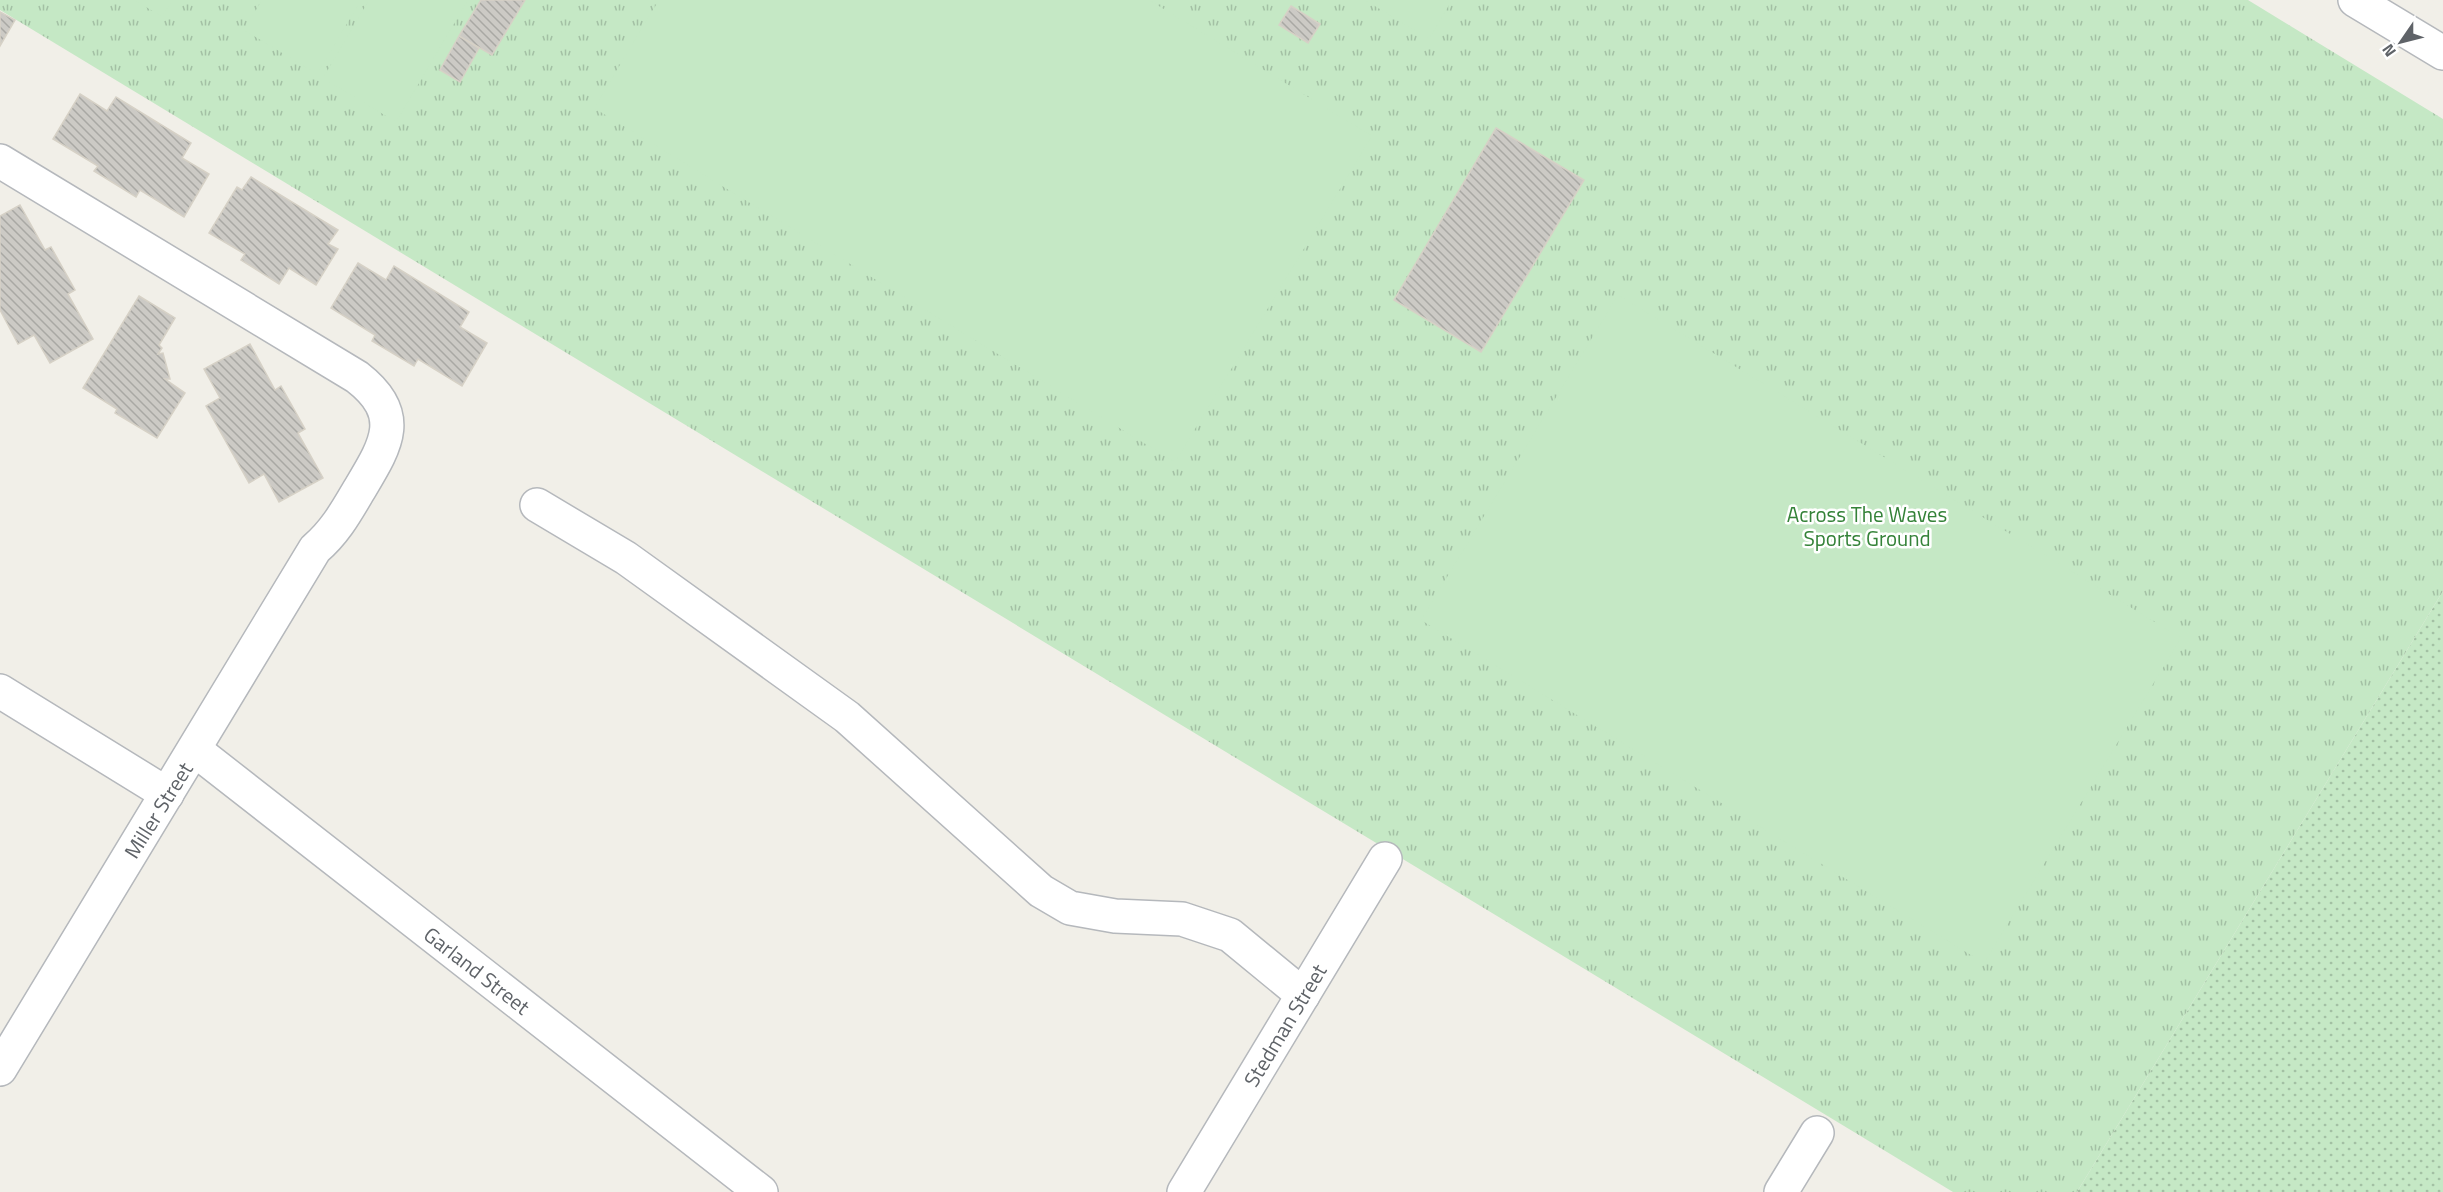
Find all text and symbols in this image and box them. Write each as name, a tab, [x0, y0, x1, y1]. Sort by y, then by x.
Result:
north arrow	[2371, 12, 2431, 72]
text: N	[2376, 39, 2402, 62]
park label: Across The Waves Sports Ground	[1787, 498, 1947, 554]
street label: Miller Street	[116, 755, 201, 865]
street label: Garland Street	[417, 919, 538, 1023]
street label: Stedman Street	[1235, 957, 1335, 1093]

